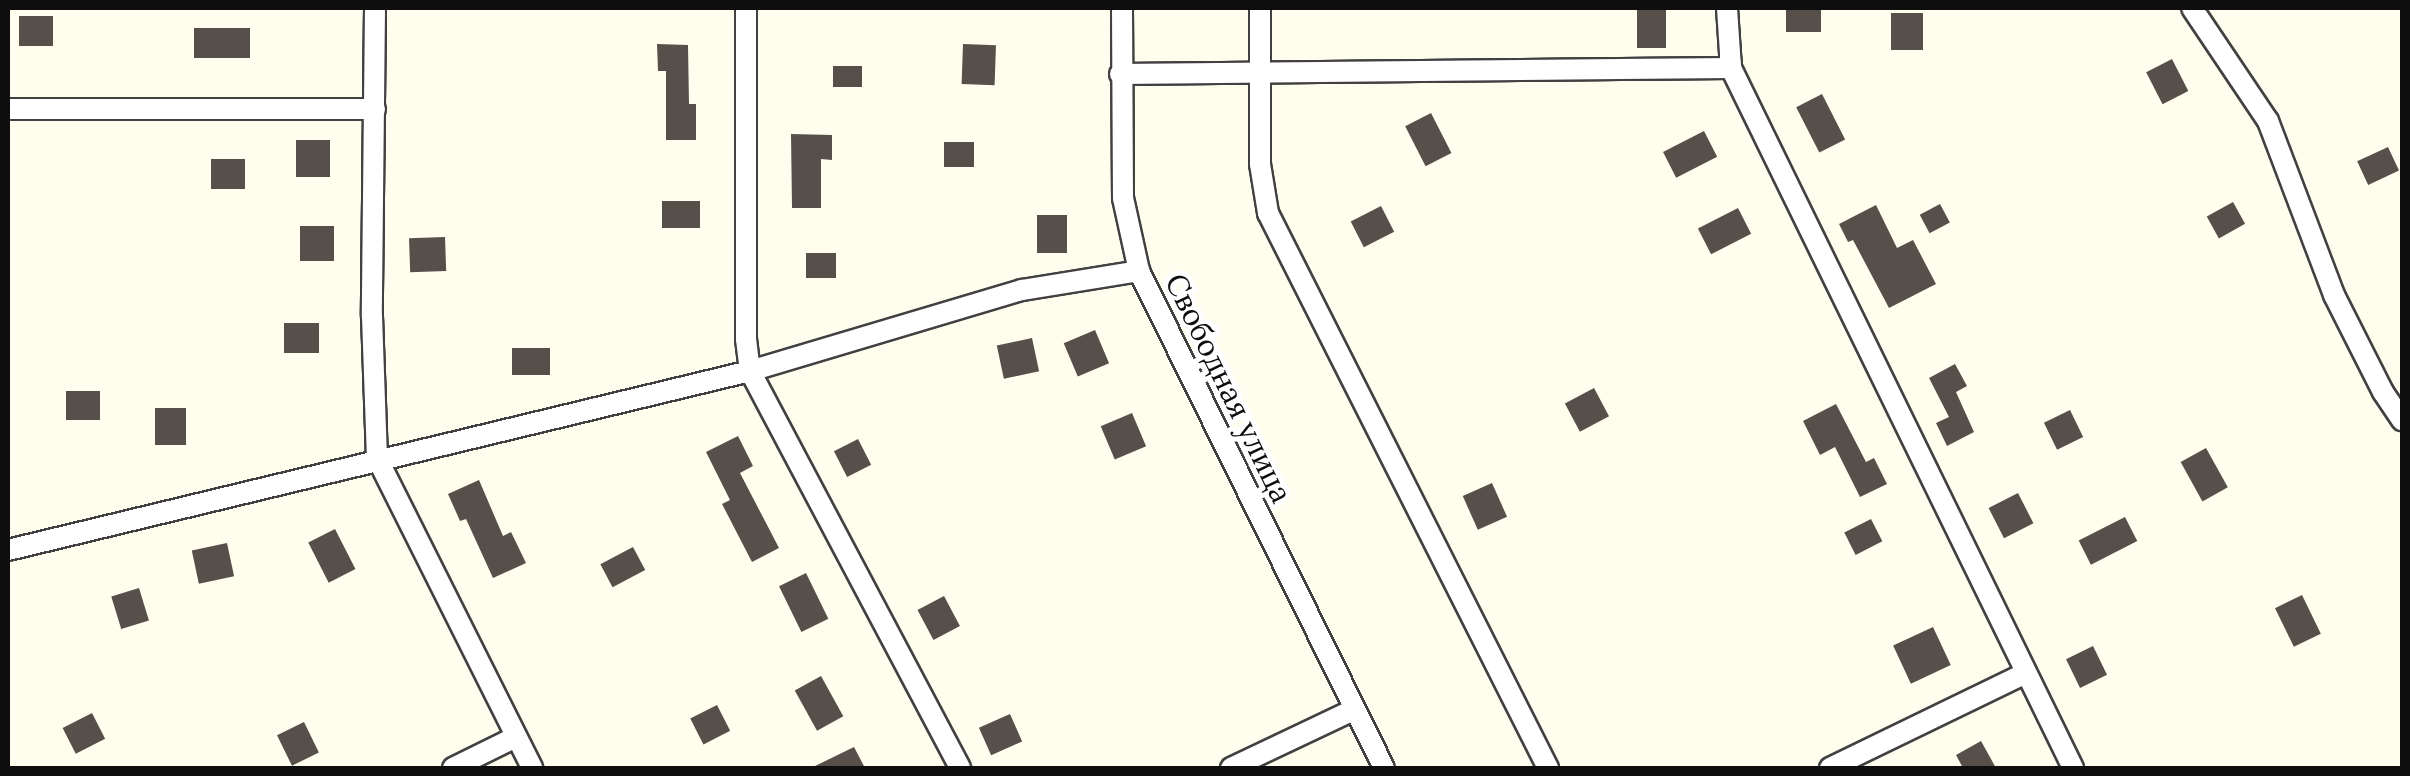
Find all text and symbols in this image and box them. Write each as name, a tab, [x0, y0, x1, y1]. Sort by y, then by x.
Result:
street label: Свободная улица	[1158, 268, 1300, 508]

